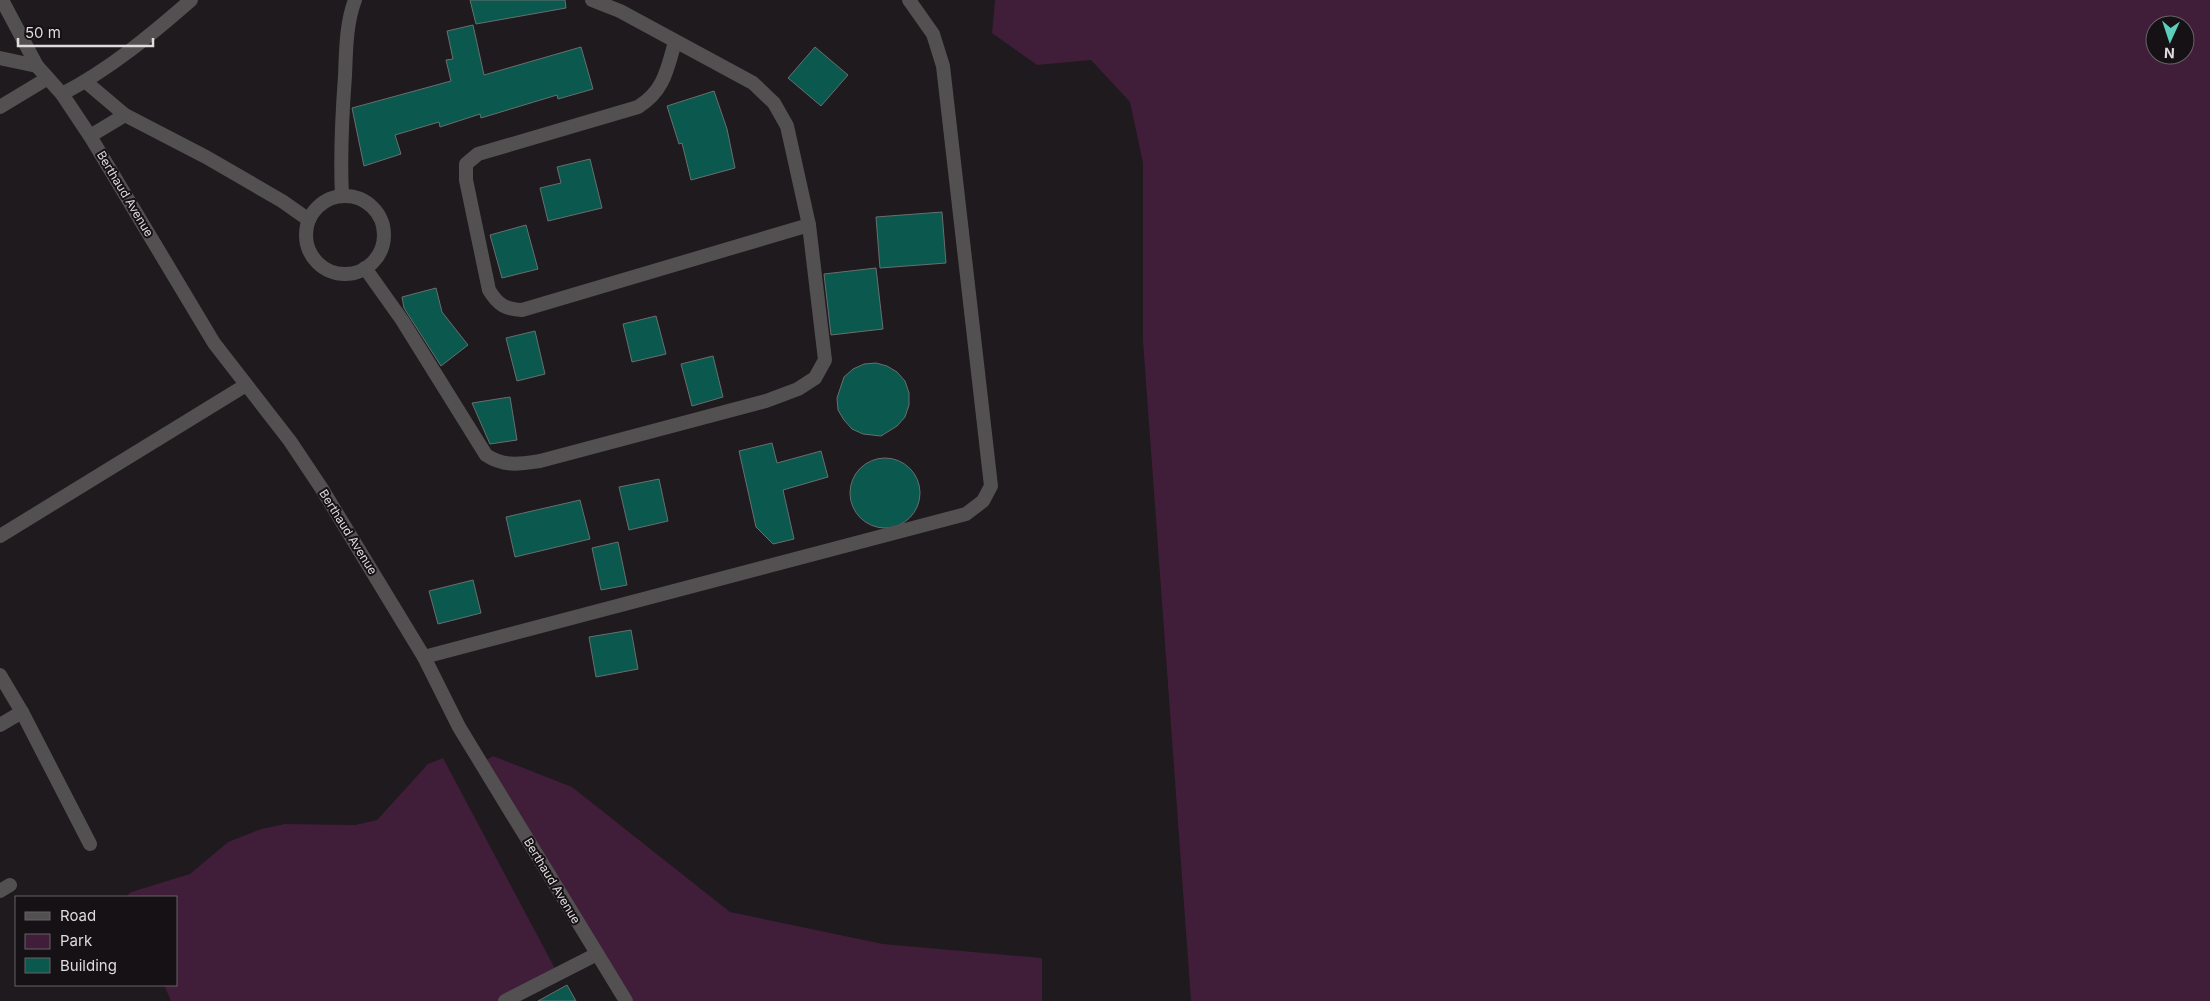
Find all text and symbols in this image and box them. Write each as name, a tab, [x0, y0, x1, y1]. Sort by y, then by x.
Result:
scale bar	[18, 15, 152, 47]
north arrow	[2145, 15, 2195, 65]
text: 50 m	[25, 23, 61, 42]
text: N	[2164, 45, 2175, 62]
street label: Berthaud Avenue	[94, 148, 157, 239]
street label: Berthaud Avenue	[316, 487, 381, 577]
street label: Berthaud Avenue	[521, 835, 584, 926]
legend	[15, 896, 178, 986]
text: Road	[60, 906, 96, 925]
text: Park	[60, 931, 93, 950]
text: Building	[60, 956, 117, 975]

